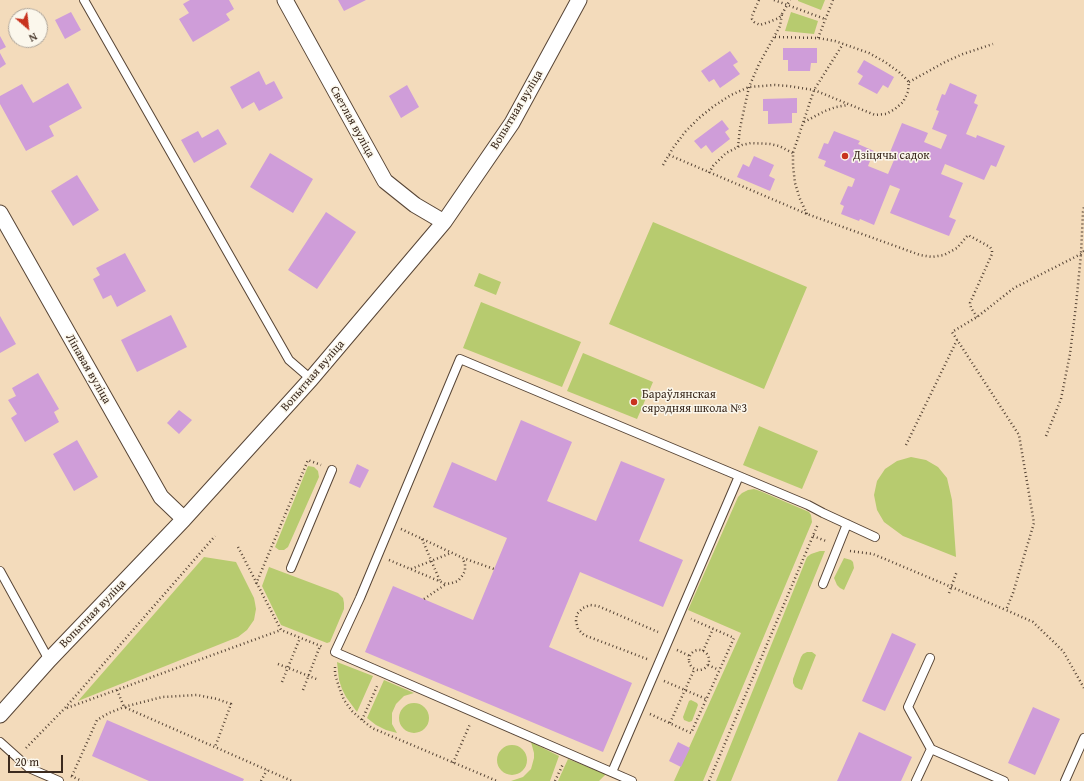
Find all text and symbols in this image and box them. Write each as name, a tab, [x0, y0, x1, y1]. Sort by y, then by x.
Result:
north arrow	[8, 8, 48, 48]
text: N	[26, 29, 40, 46]
street label: Вопытная вуліца	[488, 68, 546, 152]
street label: Светлая вуліца	[326, 84, 378, 160]
place label: Дзіцячы садок	[853, 149, 930, 163]
marker: Дзіцячы садок	[840, 151, 850, 161]
street label: Ліпавая вуліца	[62, 332, 114, 406]
street label: Вопытная вуліца	[278, 337, 348, 415]
place label: Бараўлянская сярэдняя школа №3	[642, 388, 747, 416]
marker: Бараўлянская сярэдняя школа №3	[629, 397, 639, 407]
street label: Вопытная вуліца	[57, 577, 129, 651]
scale bar	[10, 747, 65, 773]
text: 20 m	[15, 753, 39, 770]

